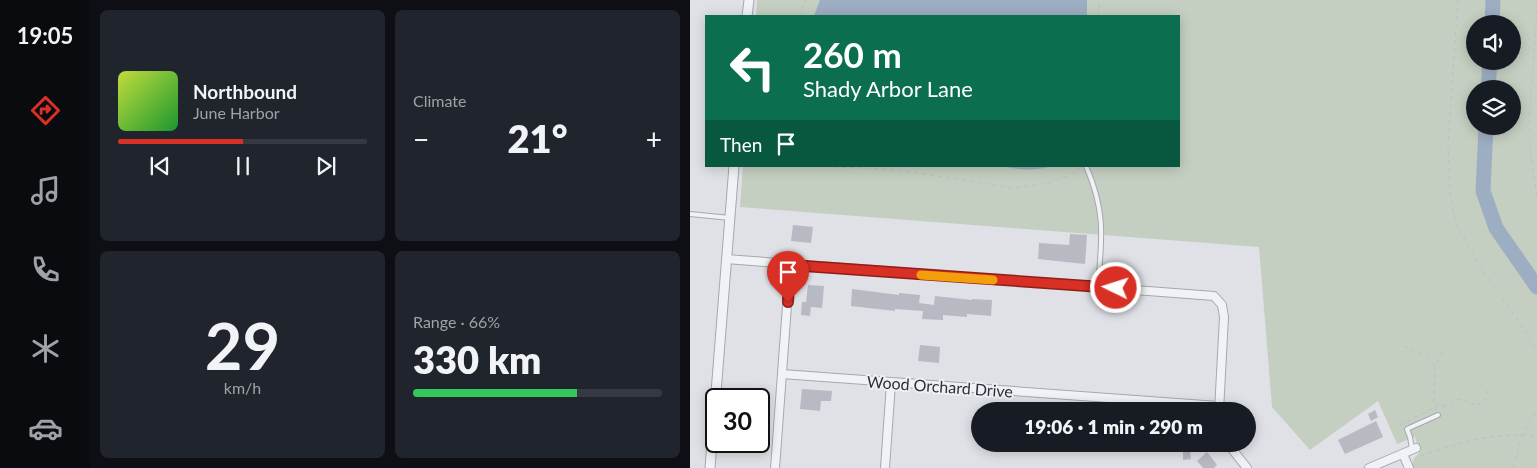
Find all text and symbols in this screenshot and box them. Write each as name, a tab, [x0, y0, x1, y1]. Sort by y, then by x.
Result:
map controls	[1466, 15, 1521, 135]
button: sound	[1466, 15, 1521, 70]
text: 19:05	[17, 22, 73, 49]
text: 260 m	[803, 33, 902, 75]
icon: left	[720, 35, 785, 100]
text: Shady Arbor Lane	[803, 75, 973, 102]
text: Northbound	[193, 80, 297, 103]
button: layers	[1466, 80, 1521, 135]
text: Climate	[413, 91, 466, 110]
icon: directions	[28, 93, 63, 128]
text: June Harbor	[193, 103, 280, 122]
text: 21°	[508, 115, 567, 161]
text: −	[413, 122, 429, 156]
text: +	[646, 122, 662, 156]
icon: arrive	[772, 130, 800, 158]
text: Then	[720, 133, 762, 156]
icon: previous	[146, 152, 174, 180]
icon: pause	[229, 152, 257, 180]
icon: next	[312, 152, 340, 180]
icon: music	[28, 173, 63, 208]
pin	[767, 251, 809, 302]
icon: phone	[28, 252, 63, 287]
icon: arrive	[774, 258, 802, 286]
position arrow	[1089, 261, 1141, 313]
text: 29	[205, 306, 280, 384]
text: Range · 66%	[413, 312, 500, 331]
icon: climate	[28, 331, 63, 366]
text: 330 km	[413, 336, 541, 382]
street label: Wood Orchard Drive	[866, 371, 1014, 401]
text: km/h	[224, 378, 261, 397]
speed limit sign: 30	[705, 388, 770, 453]
icon: car	[28, 411, 63, 446]
text: 19:06 · 1 min · 290 m	[1024, 415, 1203, 438]

